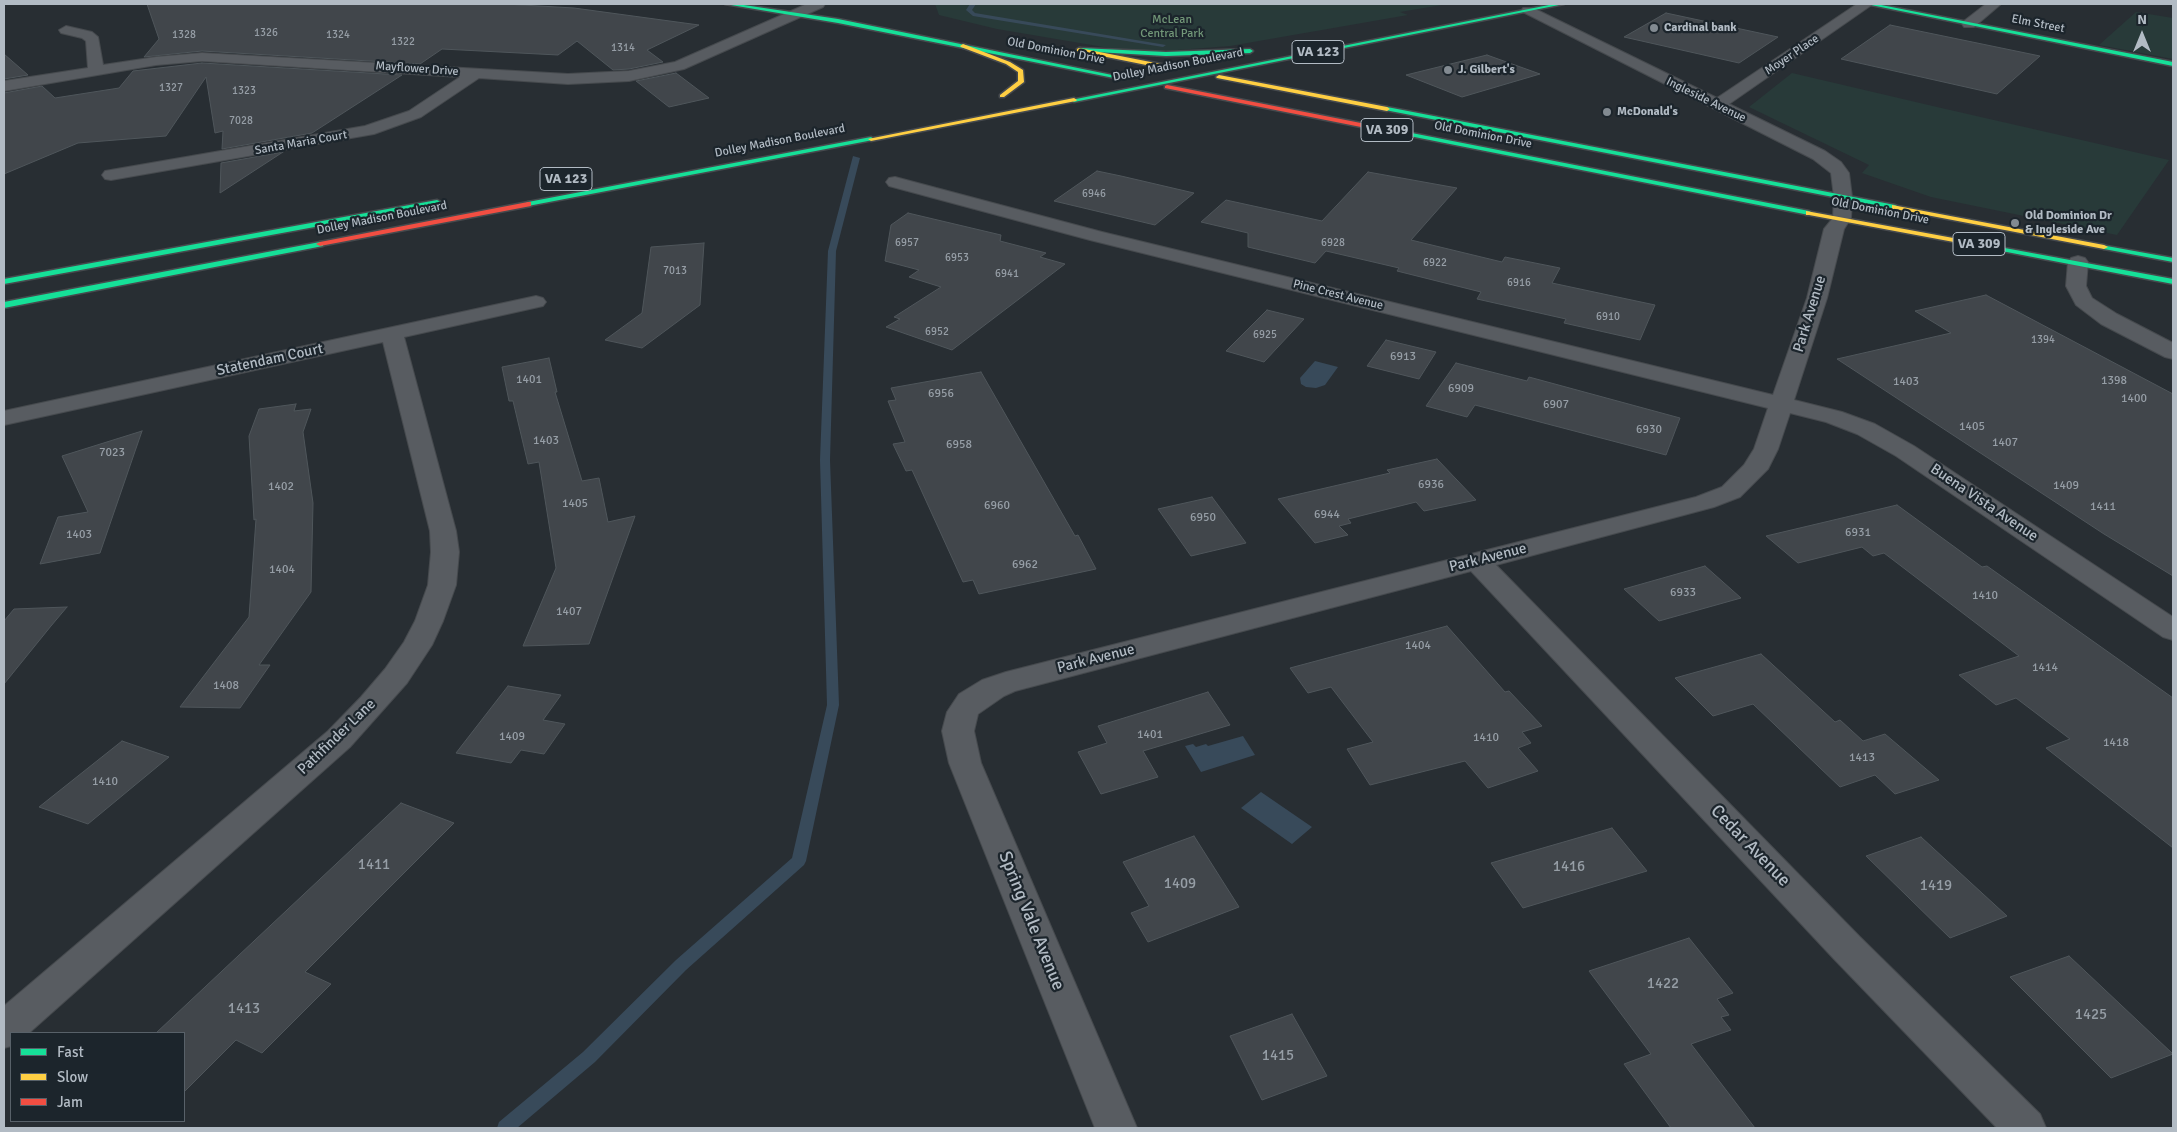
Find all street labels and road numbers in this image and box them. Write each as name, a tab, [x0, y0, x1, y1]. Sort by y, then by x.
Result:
street label: Elm Street	[2010, 12, 2066, 36]
street label: Moyer Place	[1762, 32, 1822, 78]
street label: Old Dominion Drive	[1006, 34, 1106, 68]
road number: VA 123	[1292, 41, 1344, 64]
street label: Dolley Madison Boulevard	[1112, 45, 1244, 85]
street label: Mayflower Drive	[375, 59, 459, 79]
street label: Ingleside Avenue	[1664, 74, 1748, 126]
road number: VA 309	[1361, 118, 1413, 142]
street label: Old Dominion Drive	[1433, 118, 1533, 152]
street label: Dolley Madison Boulevard	[714, 121, 846, 161]
street label: Santa Maria Court	[254, 128, 348, 158]
road number: VA 123	[540, 168, 592, 190]
street label: Old Dominion Drive	[1830, 194, 1930, 228]
street label: Dolley Madison Boulevard	[316, 198, 448, 238]
road number: VA 309	[1953, 232, 2005, 255]
street label: Park Avenue	[1790, 274, 1830, 354]
street label: Pine Crest Avenue	[1291, 277, 1385, 313]
street label: Statendam Court	[215, 340, 325, 380]
street label: Buena Vista Avenue	[1927, 460, 2041, 546]
street label: Park Avenue	[1447, 540, 1529, 576]
street label: Park Avenue	[1055, 641, 1137, 677]
street label: Pathfinder Lane	[294, 695, 380, 779]
street label: Cedar Avenue	[1706, 801, 1794, 891]
street label: Spring Vale Avenue	[993, 848, 1069, 994]

